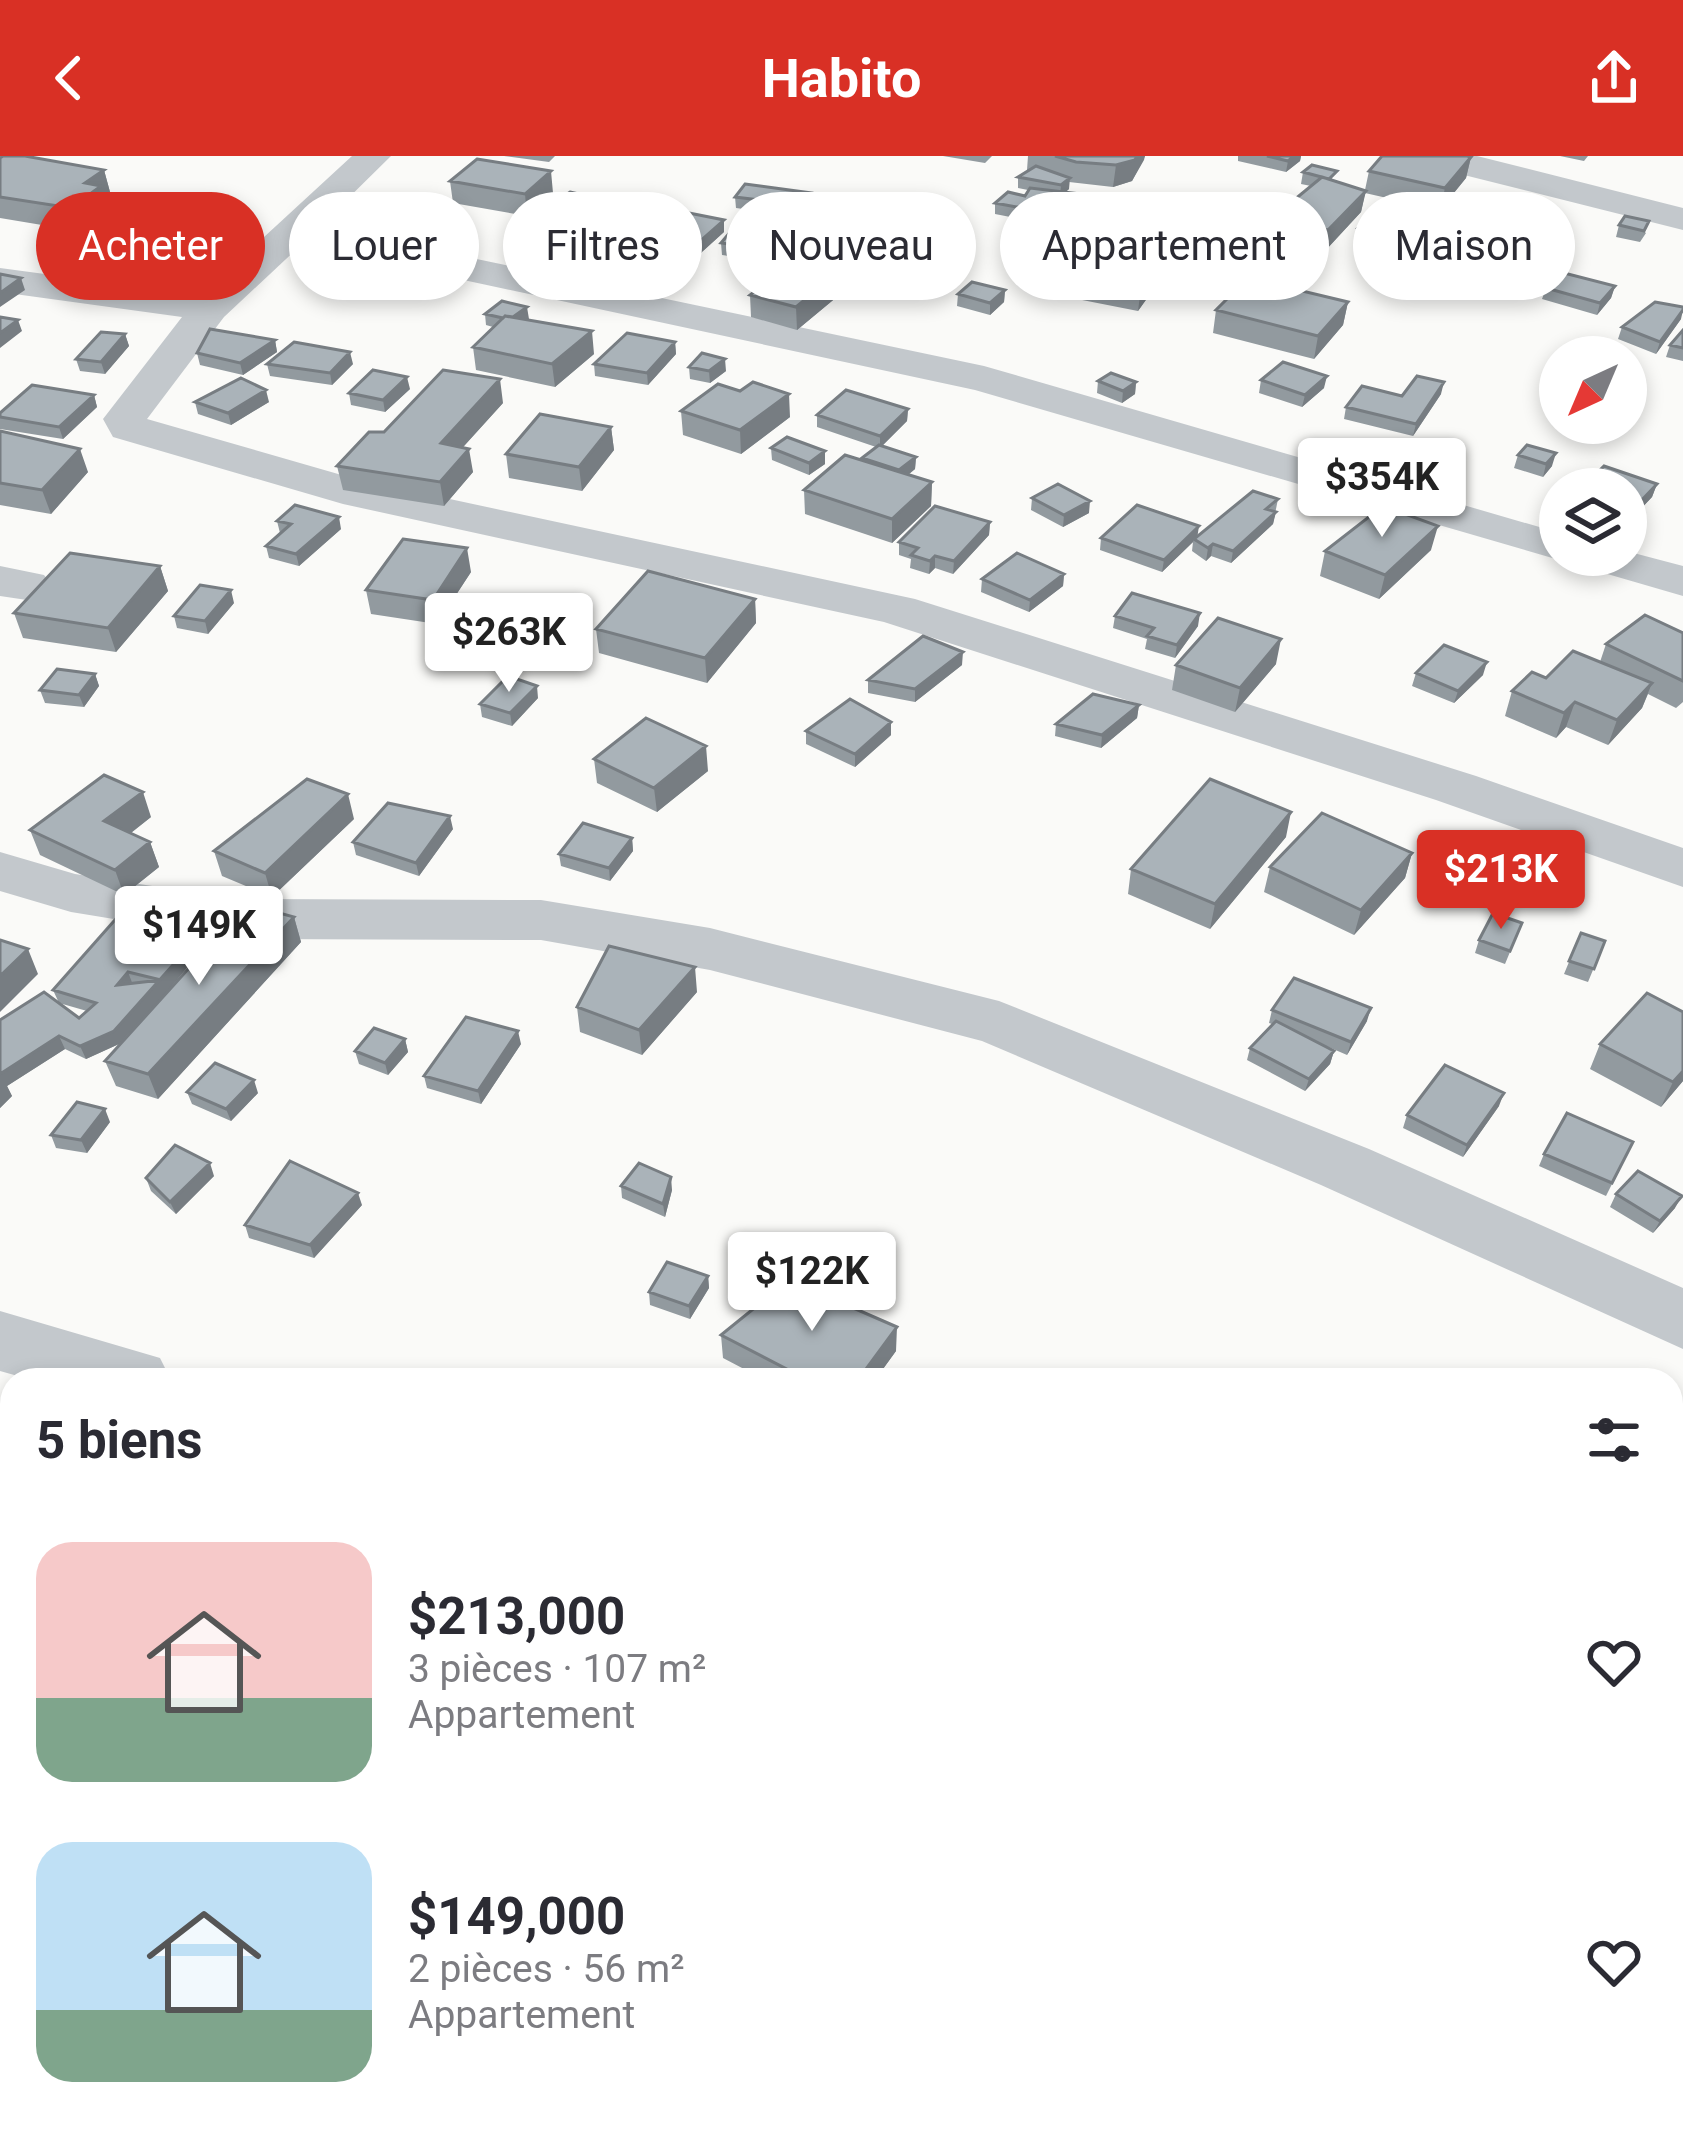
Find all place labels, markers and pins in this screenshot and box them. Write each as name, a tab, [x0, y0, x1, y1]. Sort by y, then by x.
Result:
pin: $354K	[1298, 438, 1466, 540]
pin: $263K	[425, 593, 593, 695]
pin: $213K	[1417, 830, 1585, 932]
pin: $149K	[115, 886, 283, 988]
pin: $122K	[728, 1232, 896, 1334]

